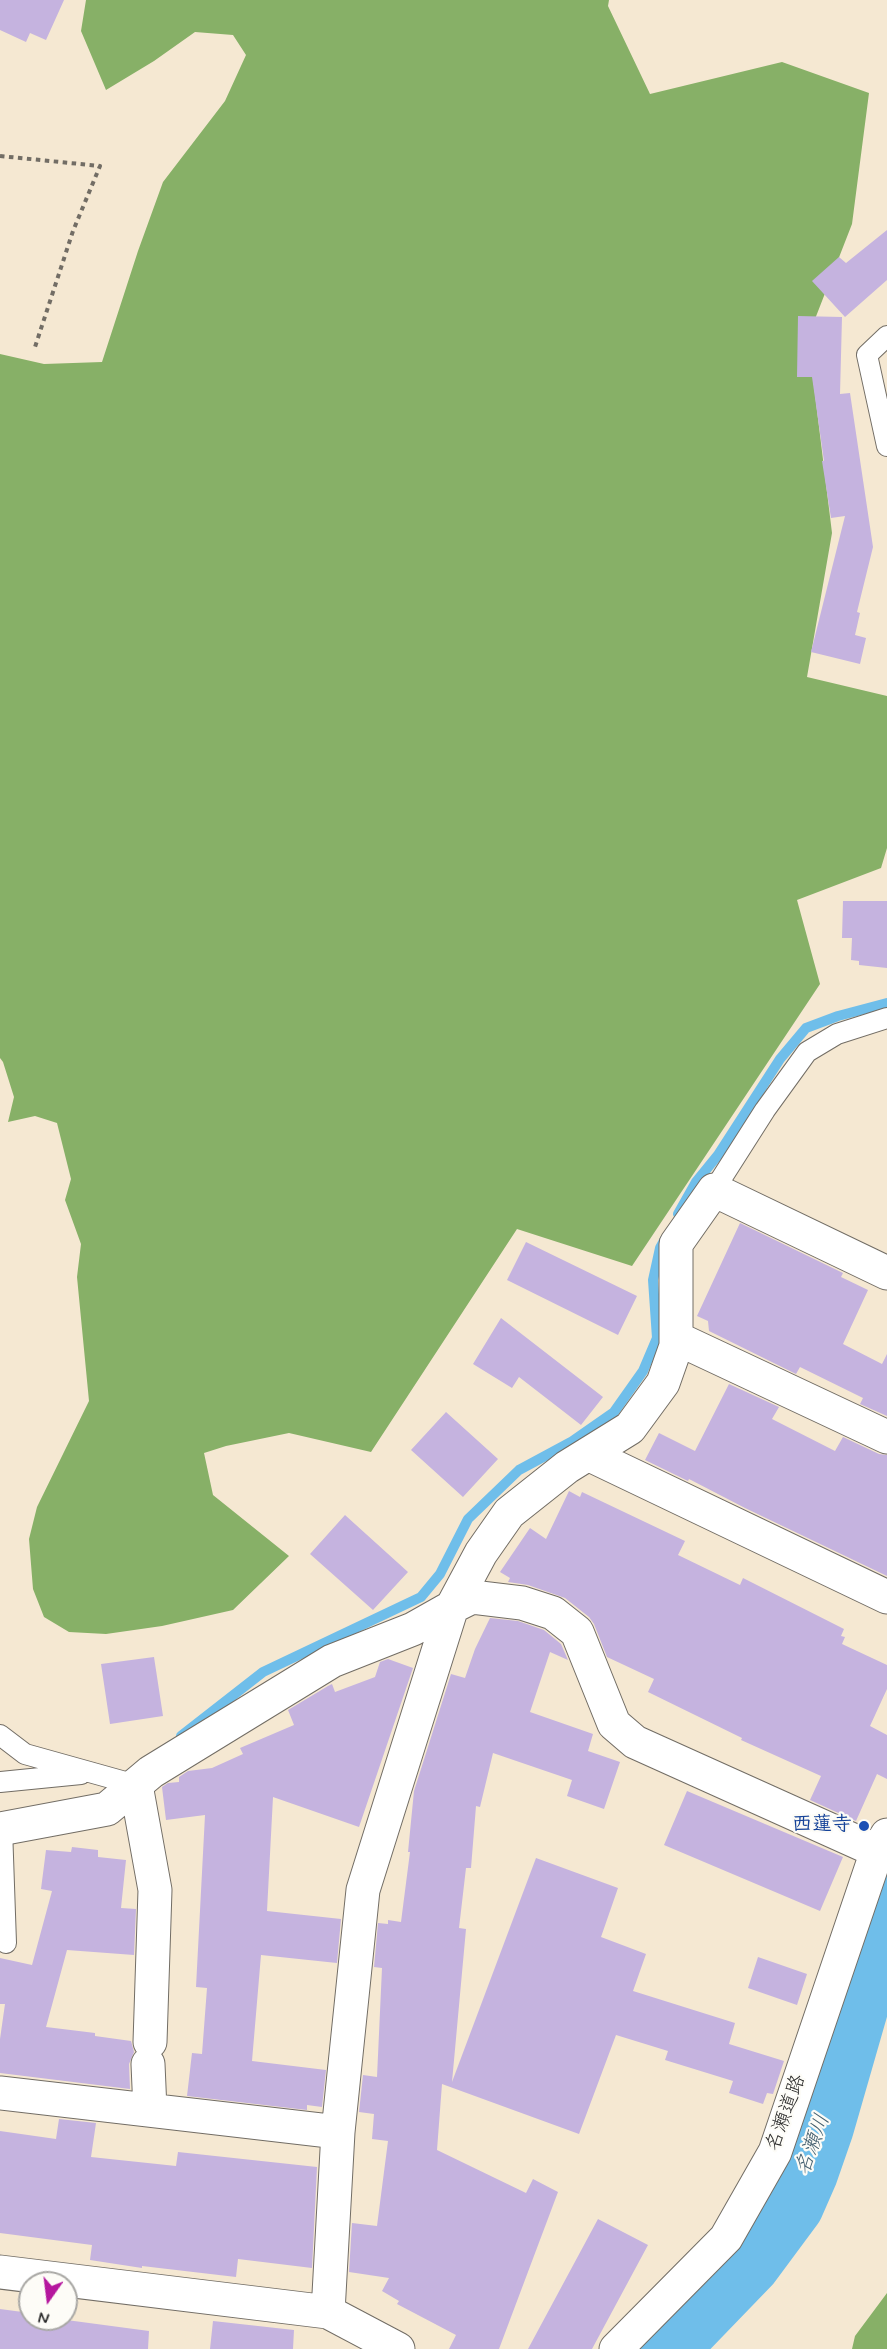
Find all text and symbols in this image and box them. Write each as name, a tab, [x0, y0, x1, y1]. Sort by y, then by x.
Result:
place label: 西蓮寺	[792, 1814, 852, 1838]
marker: 西蓮寺	[857, 1819, 871, 1833]
street label: 名瀬道路	[762, 2071, 812, 2155]
water label: 名瀬川	[791, 2111, 837, 2179]
north arrow	[18, 2271, 78, 2331]
text: N	[36, 2306, 52, 2328]

